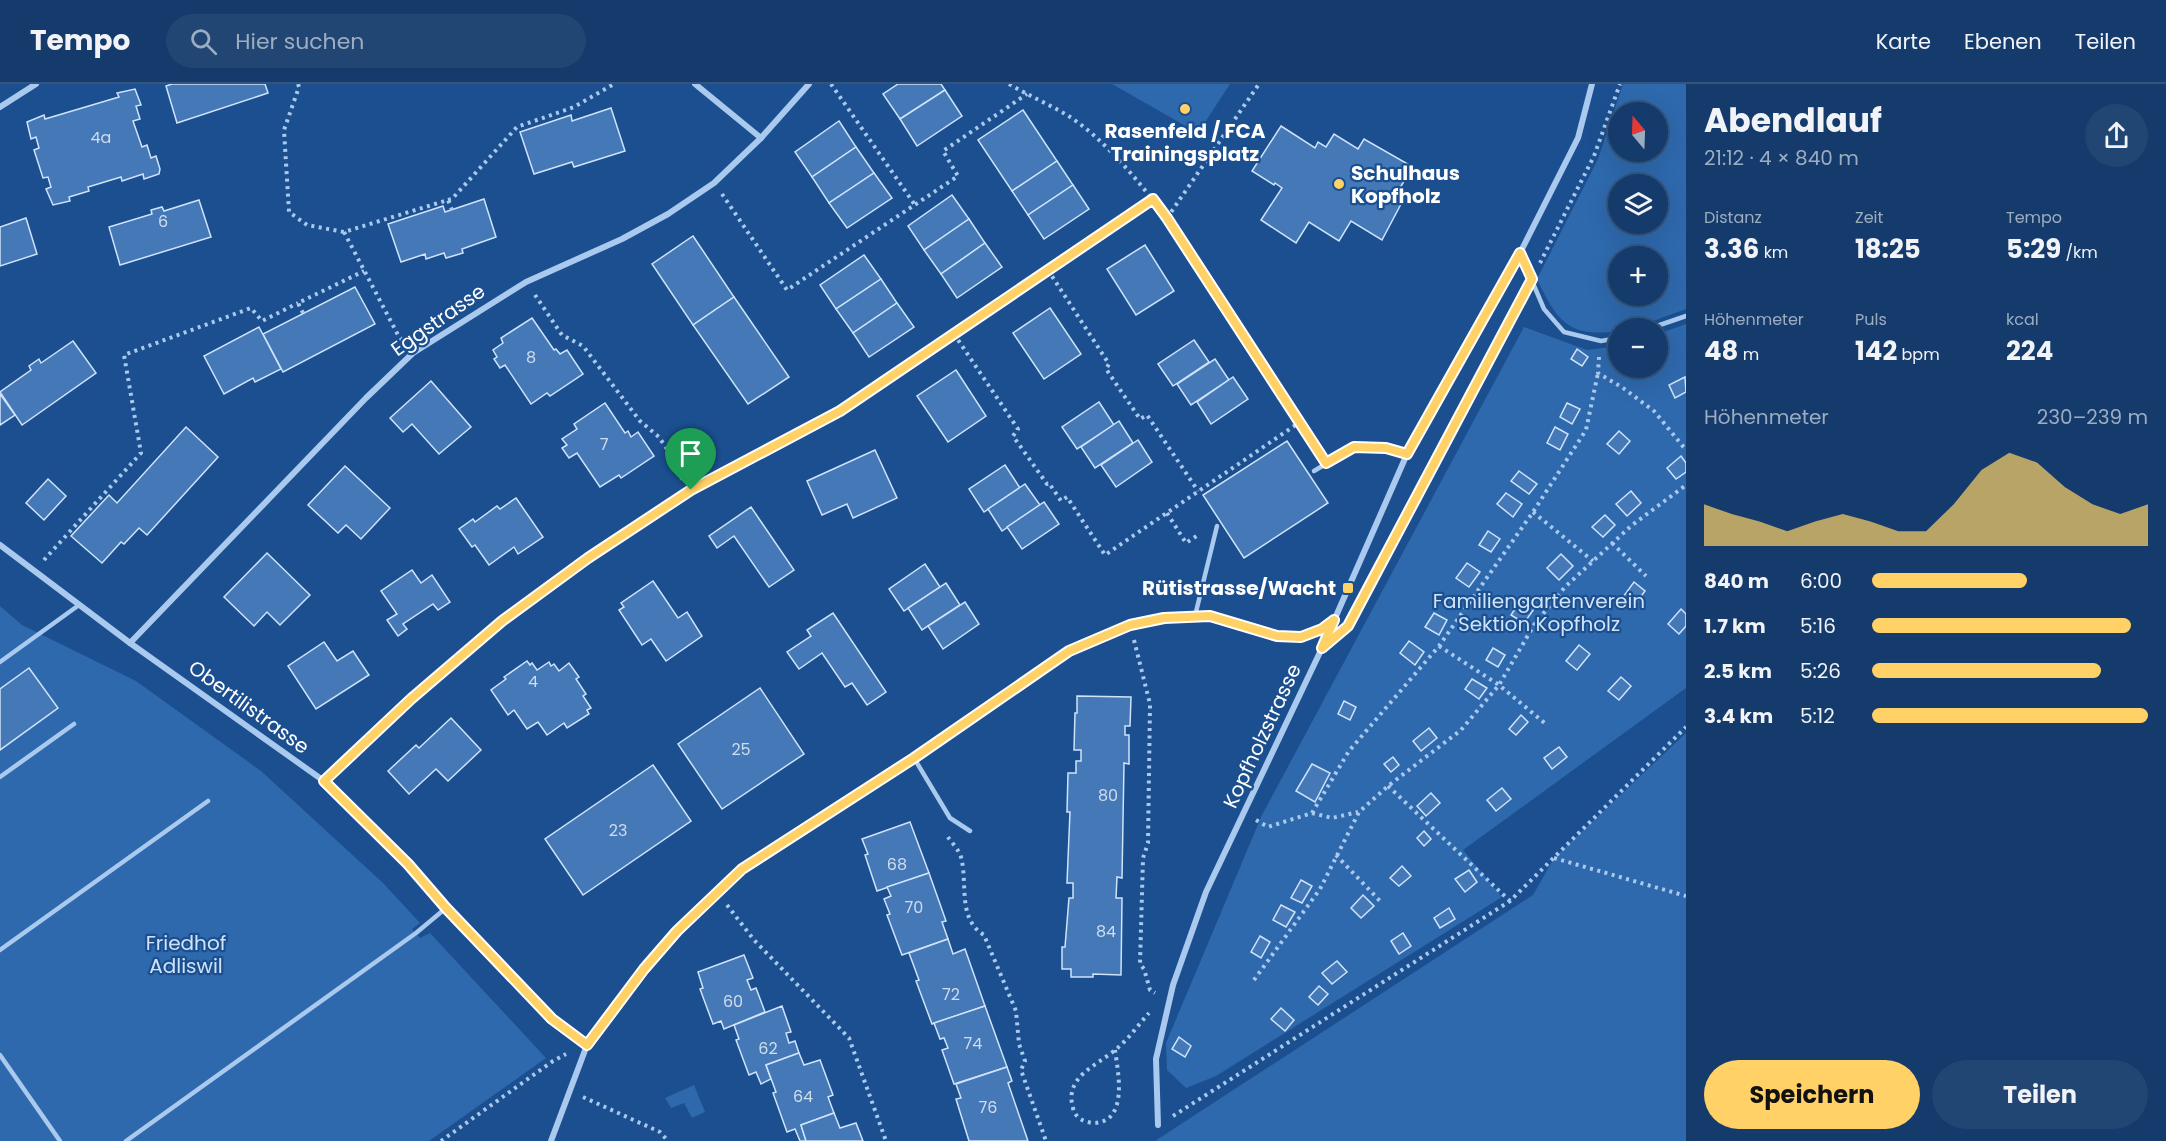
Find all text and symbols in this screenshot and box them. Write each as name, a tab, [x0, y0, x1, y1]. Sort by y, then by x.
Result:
search box	[166, 14, 586, 68]
text: Tempo	[30, 21, 130, 60]
icon: search	[187, 25, 220, 58]
text: Hier suchen	[235, 26, 364, 57]
text: Karte	[1876, 27, 1931, 56]
text: Ebenen	[1964, 27, 2042, 56]
text: Teilen	[2075, 27, 2136, 56]
text: Abendlauf	[1704, 97, 1882, 144]
marker: Rasenfeld / FCA Trainingsplatz	[1178, 102, 1192, 116]
north arrow	[1608, 102, 1668, 162]
map controls	[1608, 102, 1668, 378]
button: share	[2085, 104, 2148, 167]
place label: Rasenfeld / FCA Trainingsplatz	[1104, 117, 1266, 168]
house number: 4a	[91, 126, 111, 149]
text: 21:12 · 4 × 840 m	[1704, 144, 1859, 172]
place label: Schulhaus Kopfholz	[1351, 159, 1460, 210]
button: layers	[1608, 174, 1668, 234]
marker: Schulhaus Kopfholz	[1332, 177, 1346, 191]
text: Distanz	[1704, 206, 1762, 229]
text: Zeit	[1855, 206, 1883, 229]
text: Tempo	[2006, 206, 2062, 229]
house number: 6	[158, 210, 168, 233]
text: 3.36	[1704, 231, 1759, 267]
text: 18:25	[1855, 231, 1921, 267]
text: 5:29	[2006, 231, 2061, 267]
text: km	[1759, 241, 1788, 264]
text: /km	[2061, 241, 2098, 264]
button: +	[1608, 246, 1668, 306]
street label: Eggstrasse	[385, 277, 491, 363]
text: Höhenmeter	[1704, 308, 1804, 331]
text: Puls	[1855, 308, 1887, 331]
text: kcal	[2006, 308, 2039, 331]
button: −	[1608, 318, 1668, 378]
text: 48	[1704, 333, 1738, 369]
text: 142	[1855, 333, 1897, 369]
text: 224	[2006, 333, 2053, 369]
text: m	[1738, 343, 1759, 366]
text: bpm	[1897, 343, 1940, 366]
house number: 8	[526, 346, 536, 369]
text: Höhenmeter	[1704, 403, 1829, 431]
text: 230–239 m	[2037, 403, 2148, 431]
pin	[665, 428, 716, 490]
house number: 7	[600, 433, 609, 456]
icon: arrive	[674, 437, 707, 470]
text: 840 m	[1704, 567, 1769, 595]
text: 6:00	[1800, 567, 1842, 595]
place label: Rütistrasse/Wacht	[1142, 574, 1336, 602]
marker: Rütistrasse/Wacht	[1341, 581, 1355, 595]
park label: Familiengartenverein Sektion Kopfholz	[1433, 587, 1645, 638]
text: 1.7 km	[1704, 612, 1766, 640]
text: 5:16	[1800, 612, 1836, 640]
street label: Obertilistrasse	[183, 654, 315, 760]
text: 2.5 km	[1704, 657, 1772, 685]
text: 5:26	[1800, 657, 1841, 685]
street label: Kopfholzstrasse	[1216, 659, 1308, 813]
house number: 4	[528, 670, 538, 693]
text: 3.4 km	[1704, 702, 1773, 730]
text: 5:12	[1800, 702, 1835, 730]
house number: 25	[731, 738, 751, 761]
house number: 80	[1098, 784, 1118, 807]
house number: 23	[609, 819, 627, 842]
house number: 68	[887, 853, 907, 876]
house number: 70	[905, 896, 923, 919]
house number: 84	[1096, 920, 1116, 943]
park label: Friedhof Adliswil	[146, 929, 226, 980]
house number: 72	[942, 983, 960, 1006]
house number: 60	[723, 990, 743, 1013]
house number: 74	[964, 1032, 982, 1055]
house number: 62	[758, 1037, 778, 1060]
button: Speichern	[1704, 1060, 1920, 1129]
button: Teilen	[1932, 1060, 2148, 1129]
house number: 64	[793, 1085, 813, 1108]
house number: 76	[979, 1096, 997, 1119]

